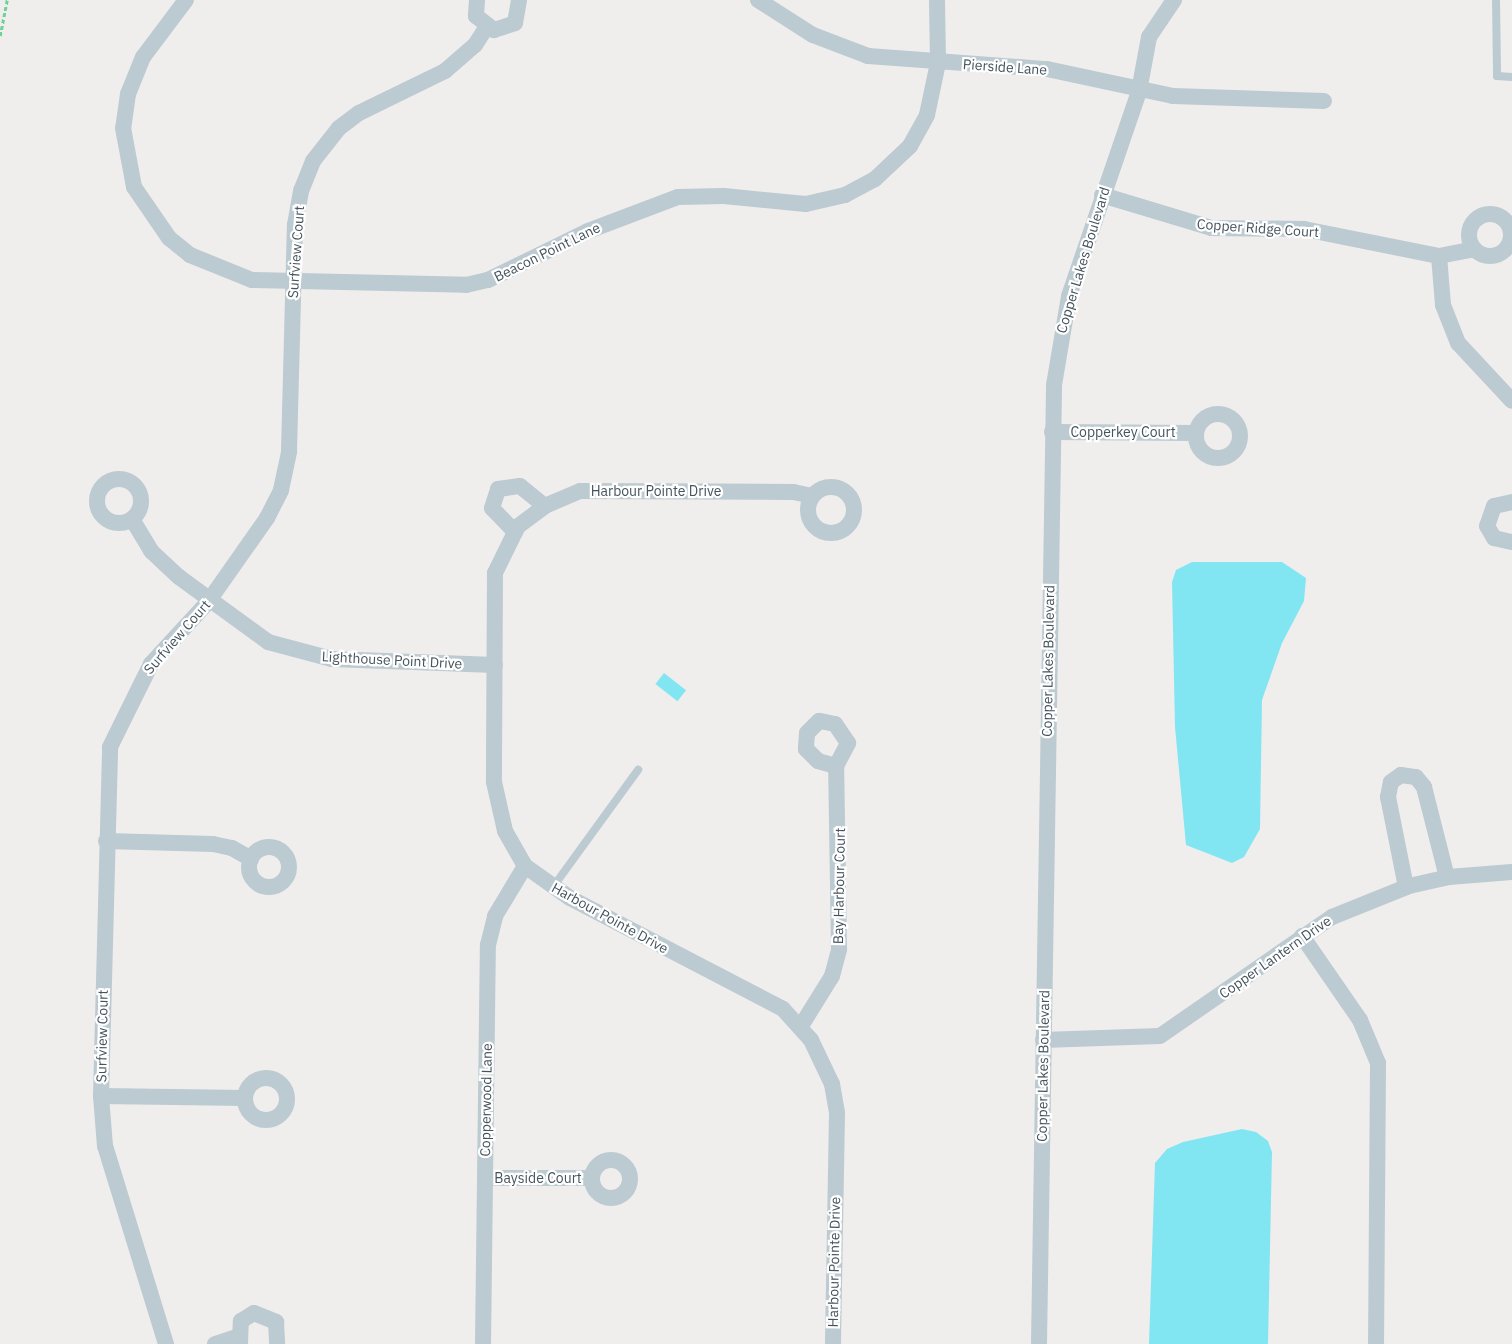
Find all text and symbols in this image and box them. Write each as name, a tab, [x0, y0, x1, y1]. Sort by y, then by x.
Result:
street label: Pierside Lane	[962, 56, 1048, 78]
street label: Copper Lakes Boulevard	[1053, 185, 1113, 335]
street label: Surfview Court	[284, 205, 308, 299]
street label: Copper Ridge Court	[1196, 215, 1320, 241]
street label: Beacon Point Lane	[491, 219, 603, 285]
street label: Copperkey Court	[1070, 424, 1176, 440]
street label: Harbour Pointe Drive	[591, 483, 721, 499]
street label: Copper Lakes Boulevard	[1038, 585, 1058, 737]
street label: Surfview Court	[140, 597, 214, 677]
street label: Lighthouse Point Drive	[321, 648, 463, 672]
street label: Bay Harbour Court	[830, 828, 848, 944]
street label: Harbour Pointe Drive	[549, 879, 671, 957]
street label: Copper Lantern Drive	[1216, 912, 1334, 1002]
street label: Surfview Court	[93, 990, 111, 1082]
street label: Copper Lakes Boulevard	[1033, 990, 1053, 1142]
street label: Copperwood Lane	[477, 1043, 495, 1157]
street label: Bayside Court	[494, 1170, 582, 1186]
street label: Harbour Pointe Drive	[824, 1197, 844, 1327]

